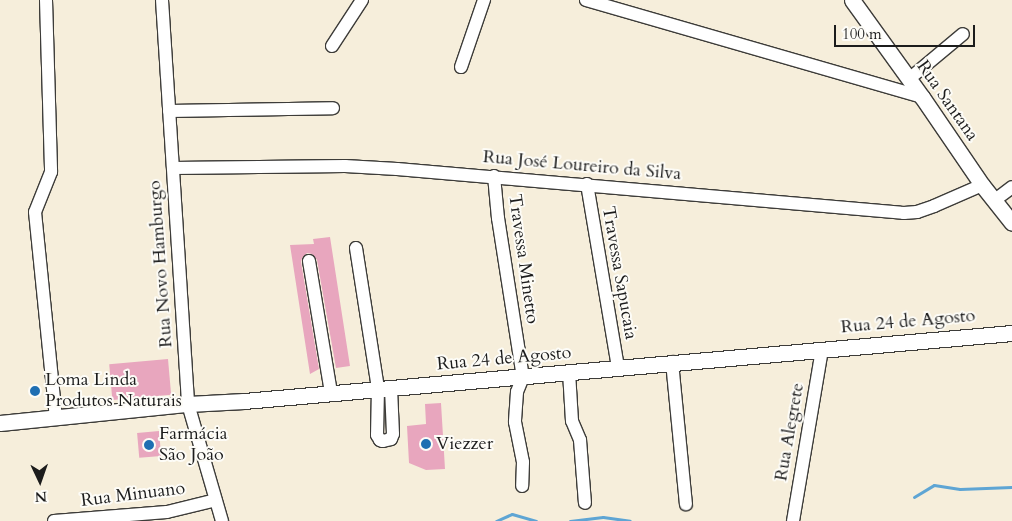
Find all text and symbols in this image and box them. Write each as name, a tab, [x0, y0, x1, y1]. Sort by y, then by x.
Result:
scale bar	[837, 15, 978, 47]
text: 100 m	[842, 24, 882, 44]
street label: Rua Santana	[911, 57, 983, 145]
street label: Rua José Loureiro da Silva	[482, 147, 682, 185]
street label: Rua Novo Hamburgo	[144, 180, 178, 348]
street label: Travessa Minetto	[503, 193, 543, 325]
street label: Travessa Sapucaia	[597, 205, 641, 341]
street label: Rua 24 de Agosto	[840, 305, 976, 339]
street label: Rua 24 de Agosto	[436, 342, 572, 376]
place label: Loma Linda Produtos Naturais	[45, 370, 182, 412]
street label: Rua Alegrete	[771, 381, 809, 483]
marker: Loma Linda Produtos Naturais	[29, 385, 41, 397]
place label: Farmácia São João	[159, 424, 228, 466]
place label: Viezzer	[436, 433, 493, 455]
marker: Viezzer	[420, 438, 432, 450]
marker: Farmácia São João	[143, 439, 155, 451]
north arrow	[15, 456, 65, 506]
street label: Rua Minuano	[80, 478, 186, 512]
text: N	[34, 487, 47, 506]

